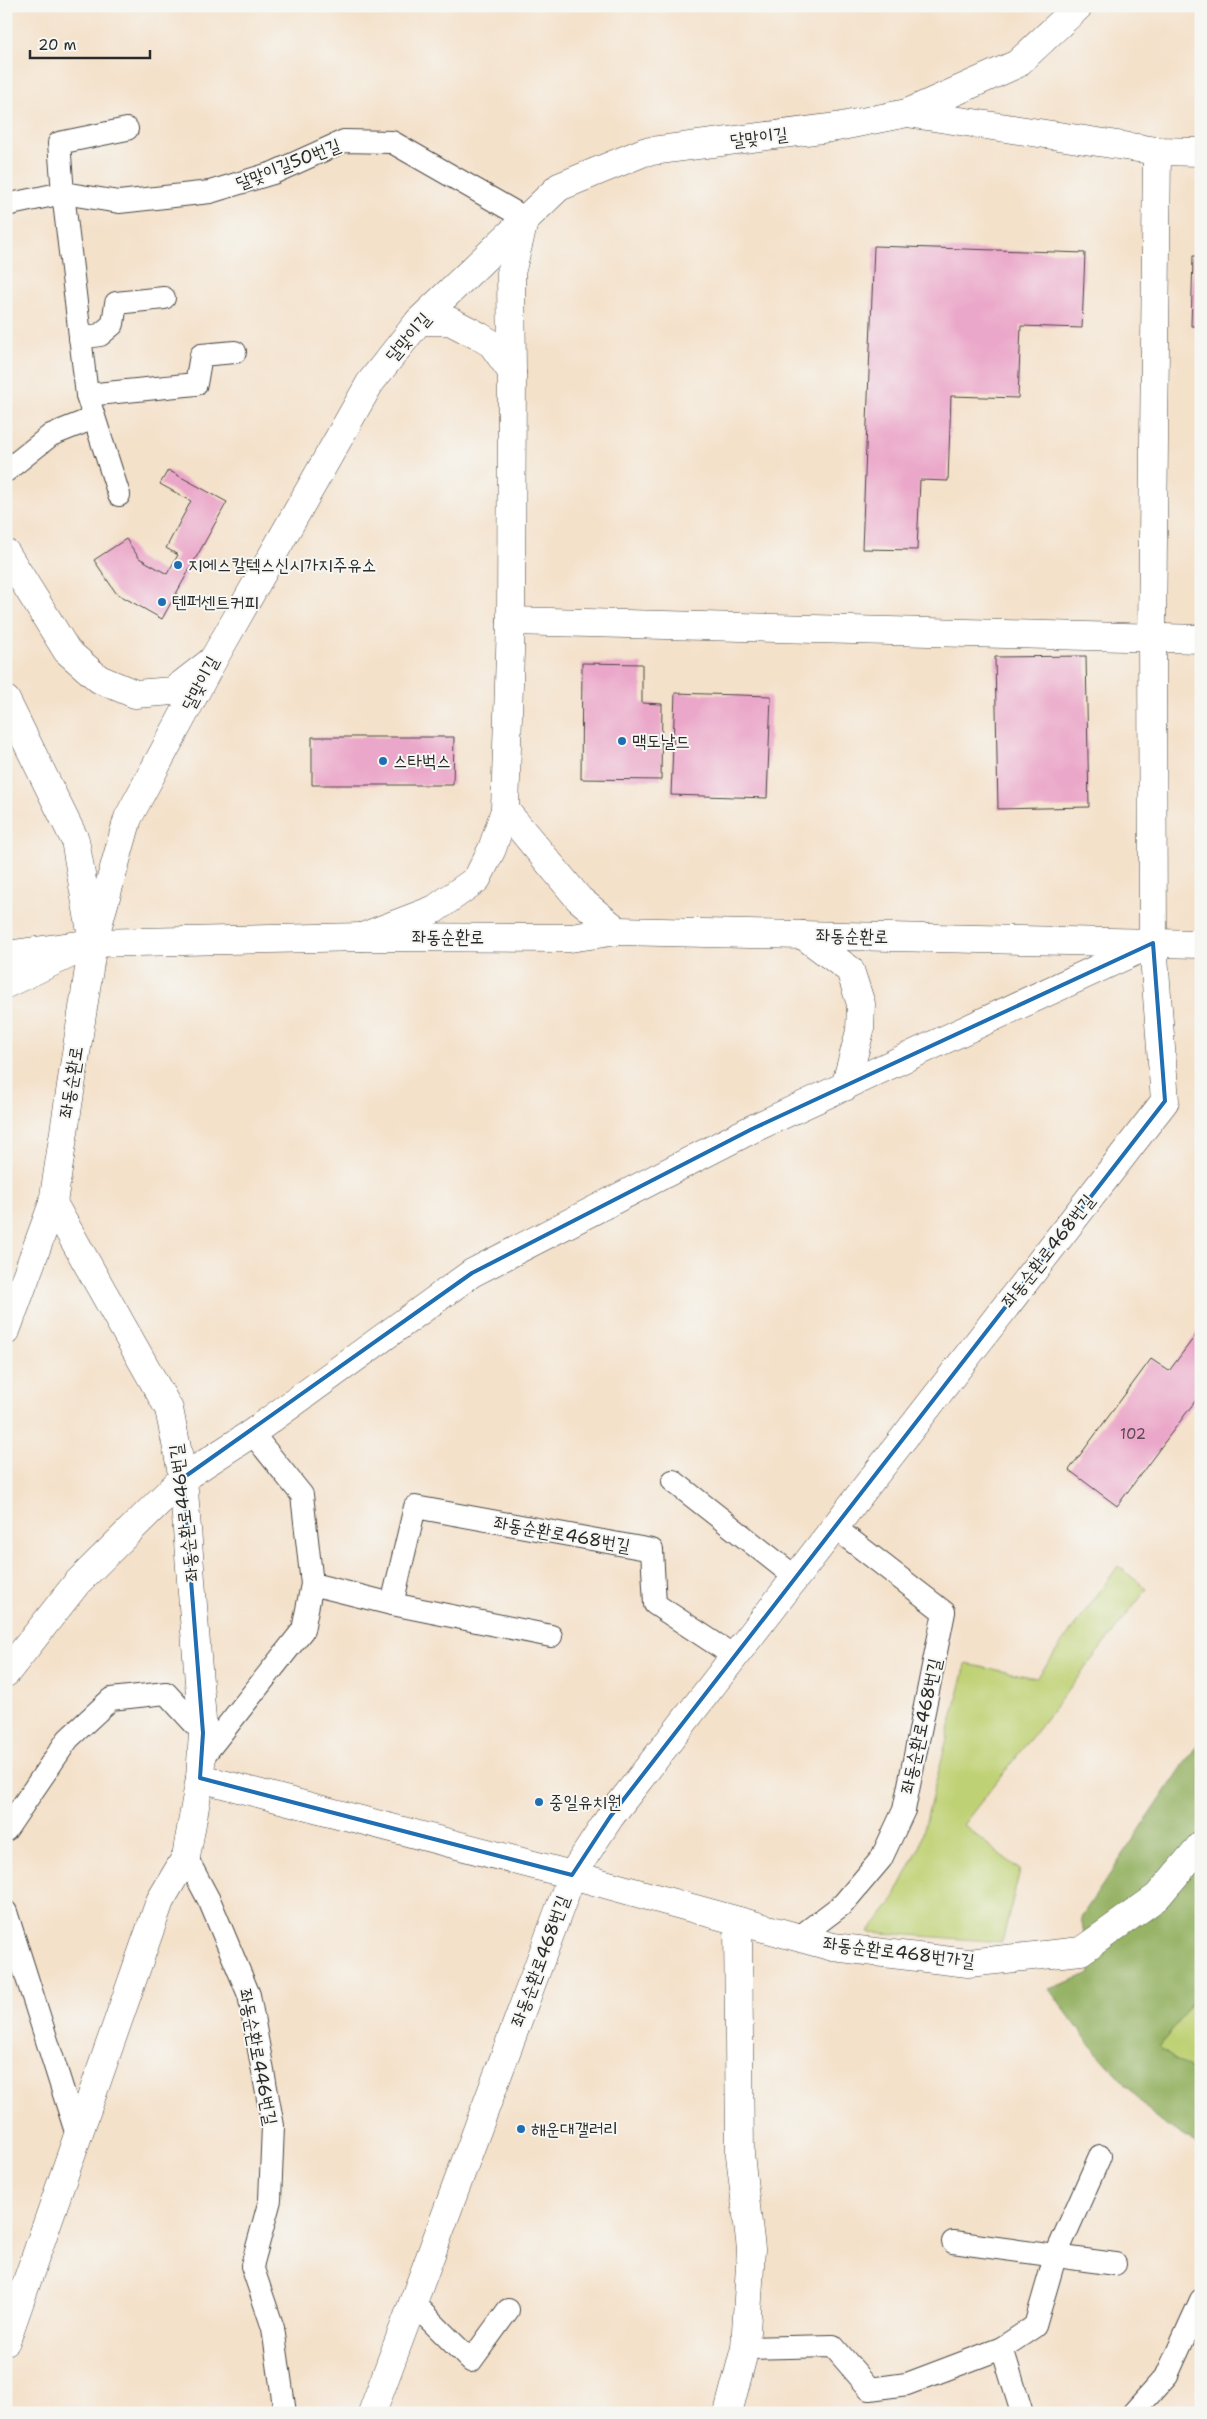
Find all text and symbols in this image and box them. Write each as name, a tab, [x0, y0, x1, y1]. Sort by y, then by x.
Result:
scale bar	[30, 28, 150, 60]
text: 20 m	[38, 35, 77, 55]
street label: 달맞이길	[729, 121, 790, 152]
street label: 달맞이길50번길	[232, 133, 344, 195]
street label: 달맞이길	[380, 307, 436, 367]
place label: 지에스칼텍스신시가지주유소	[188, 553, 376, 577]
marker: 지에스칼텍스신시가지주유소	[172, 559, 184, 571]
place label: 텐퍼센트커피	[172, 590, 259, 614]
marker: 텐퍼센트커피	[156, 596, 168, 608]
street label: 달맞이길	[176, 651, 224, 714]
place label: 맥도날드	[632, 729, 690, 753]
marker: 맥도날드	[616, 735, 628, 747]
place label: 스타벅스	[393, 749, 451, 773]
marker: 스타벅스	[377, 755, 389, 767]
street label: 좌동순환로	[816, 923, 888, 949]
street label: 좌동순환로	[412, 925, 484, 949]
street label: 좌동순환로	[53, 1044, 89, 1120]
street label: 좌동순환로468번길	[996, 1189, 1100, 1313]
house number: 102	[1120, 1424, 1146, 1444]
street label: 좌동순환로446번길	[164, 1442, 204, 1583]
street label: 좌동순환로468번길	[492, 1510, 633, 1558]
street label: 좌동순환로468번길	[895, 1655, 947, 1796]
place label: 중일유치원	[549, 1790, 621, 1814]
marker: 중일유치원	[533, 1796, 545, 1808]
street label: 좌동순환로468번길	[505, 1892, 575, 2030]
street label: 좌동순환로468번가길	[822, 1931, 977, 1973]
street label: 좌동순환로446번길	[233, 1987, 283, 2128]
place label: 해운대갤러리	[531, 2117, 618, 2141]
marker: 해운대갤러리	[515, 2123, 527, 2135]

